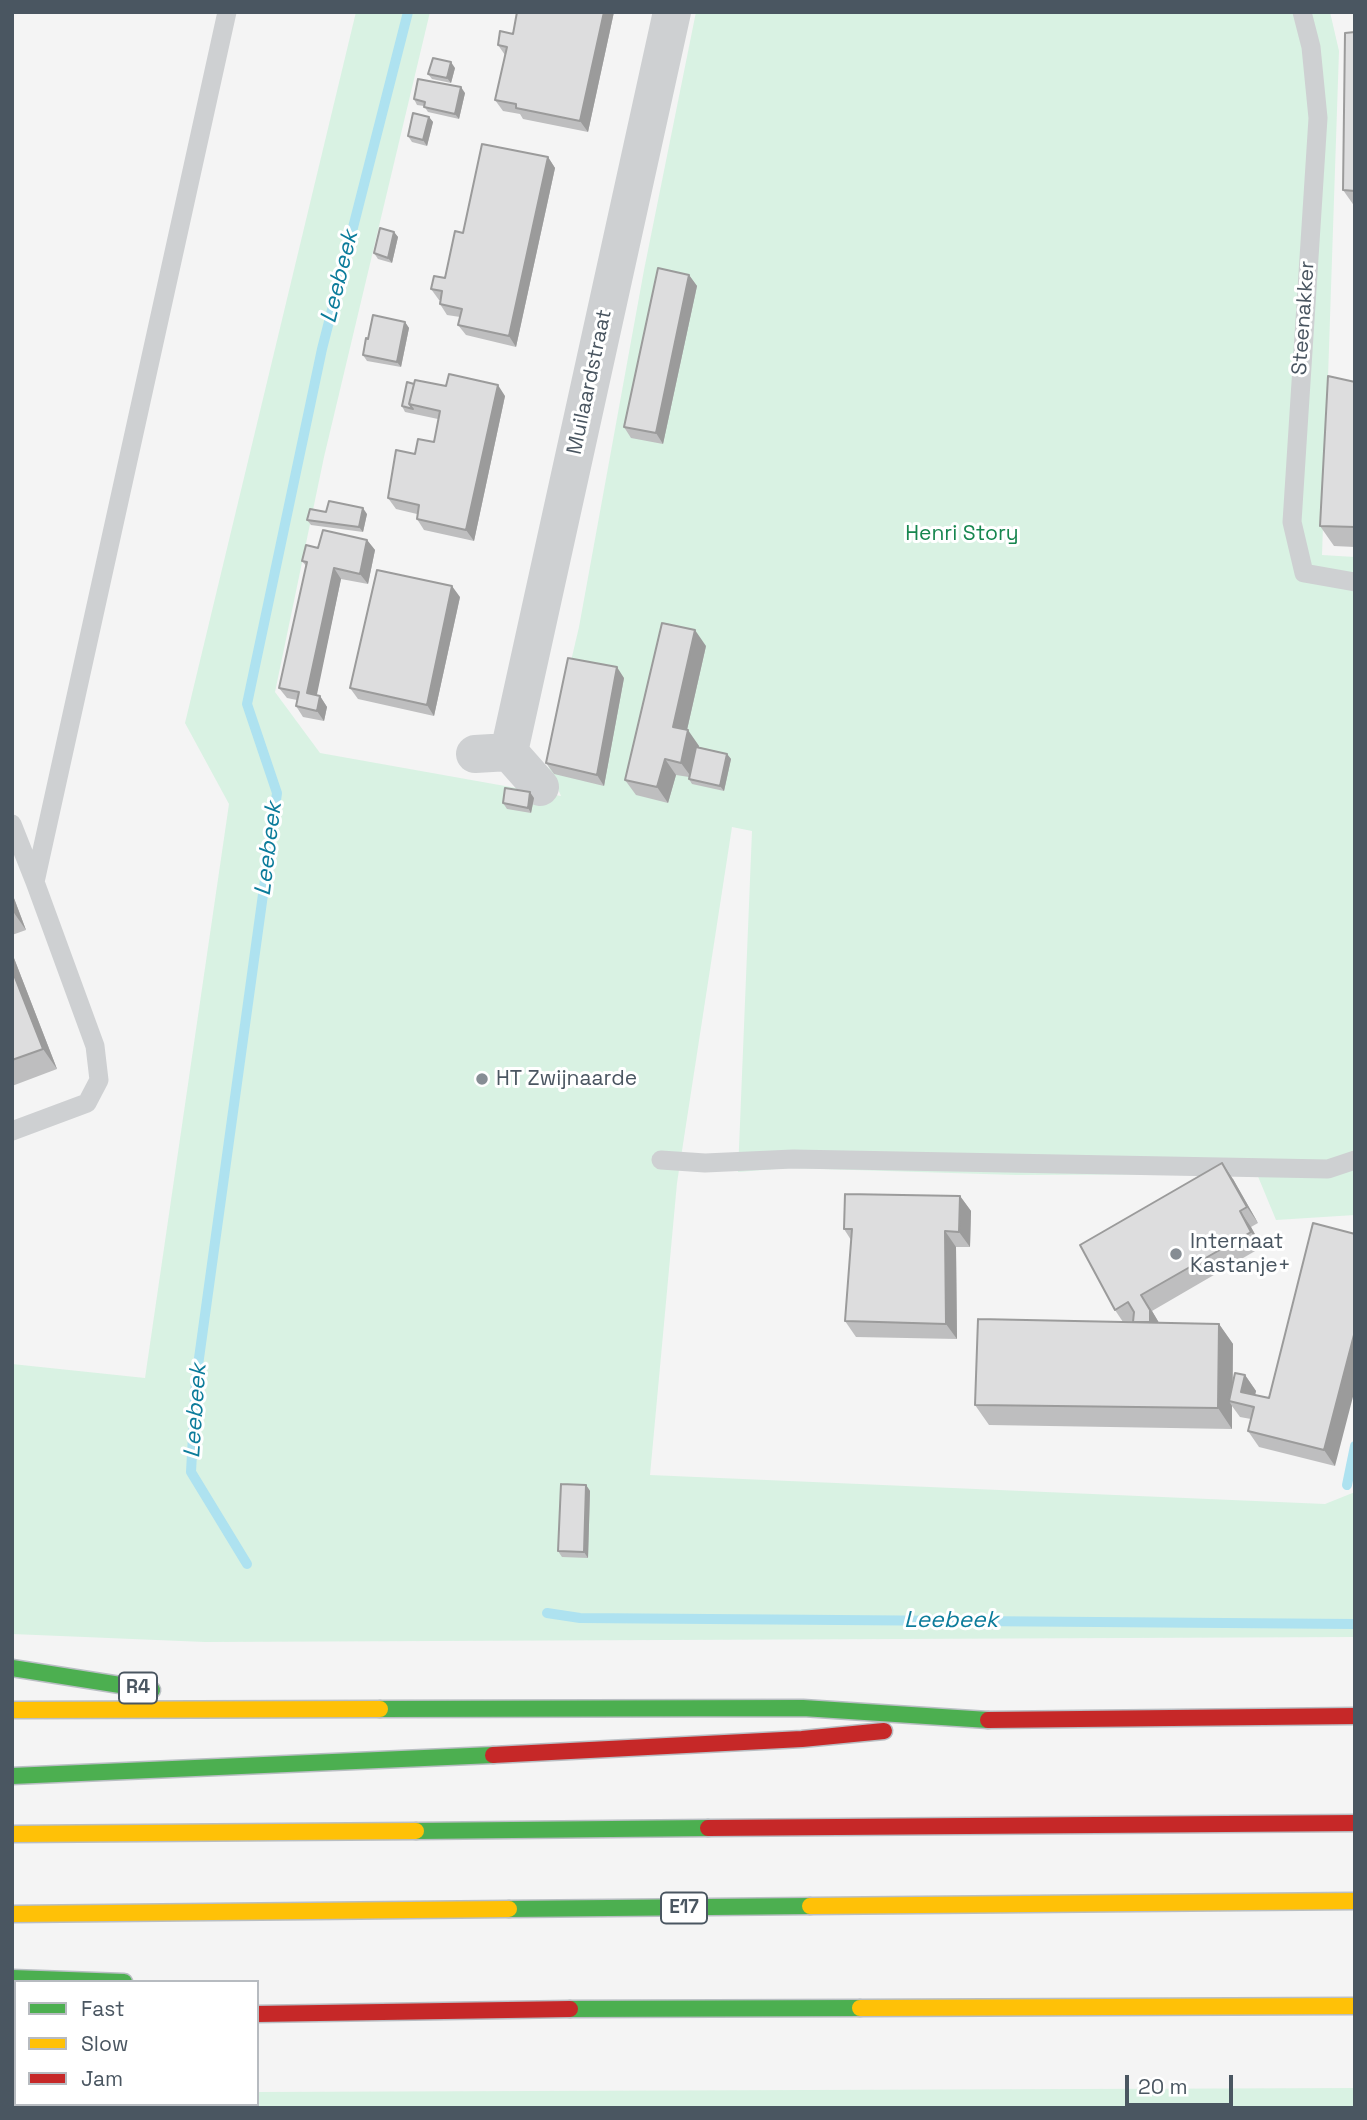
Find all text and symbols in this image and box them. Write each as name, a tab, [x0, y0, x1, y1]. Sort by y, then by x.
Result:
water label: Leebeek	[315, 228, 365, 326]
street label: Steenakker	[1287, 260, 1321, 376]
street label: Muilaardstraat	[562, 307, 618, 457]
park label: Henri Story	[905, 521, 1019, 547]
water label: Leebeek	[250, 801, 288, 897]
place label: HT Zwijnaarde	[496, 1066, 637, 1092]
marker: HT Zwijnaarde	[474, 1071, 490, 1087]
place label: Internaat Kastanje+	[1190, 1229, 1291, 1279]
marker: Internaat Kastanje+	[1168, 1246, 1184, 1262]
water label: Leebeek	[179, 1363, 213, 1459]
water label: Leebeek	[904, 1607, 998, 1635]
road number: R4	[119, 1672, 157, 1704]
road number: E17	[661, 1892, 707, 1924]
legend	[14, 1980, 259, 2106]
text: Fast	[81, 1995, 125, 2022]
text: Slow	[81, 2030, 129, 2057]
scale bar	[1129, 2060, 1238, 2104]
text: Jam	[81, 2065, 123, 2092]
text: 20 m	[1138, 2073, 1188, 2100]

